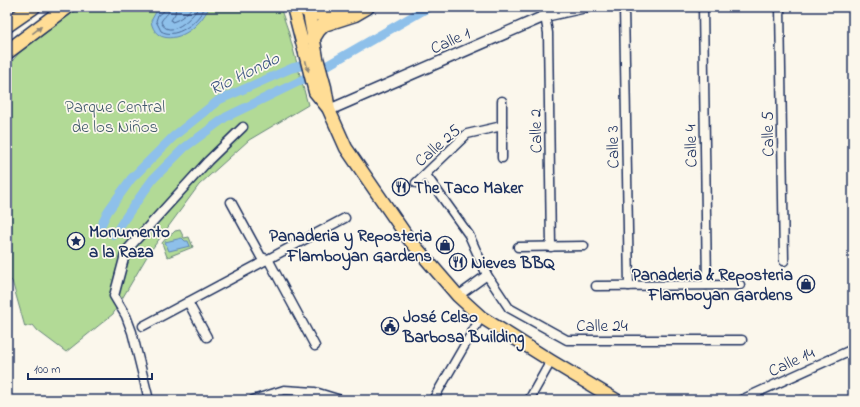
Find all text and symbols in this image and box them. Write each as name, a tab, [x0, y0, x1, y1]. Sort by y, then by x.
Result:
street label: Calle 1	[427, 21, 475, 61]
one-way arrow	[32, 26, 43, 34]
water label: Río Hondo	[205, 46, 285, 103]
one-way arrow	[305, 60, 311, 72]
park label: Parque Central de los Niños	[65, 95, 165, 140]
street label: Calle 2	[524, 108, 549, 153]
street label: Calle 5	[756, 111, 781, 157]
street label: Calle 25	[409, 119, 467, 173]
street label: Calle 4	[679, 124, 704, 168]
street label: Calle 3	[601, 125, 626, 169]
place label: The Taco Maker	[414, 176, 524, 201]
restaurant icon: The Taco Maker	[391, 177, 411, 197]
place label: Monumento a la Raza	[89, 220, 170, 265]
place label: Panaderia y Reposteria Flamboyan Gardens	[269, 224, 432, 271]
place icon: Monumento a la Raza	[66, 231, 86, 251]
shop icon: Panaderia y Reposteria Flamboyan Gardens	[435, 235, 455, 255]
place label: Nieves BBQ	[471, 251, 556, 276]
restaurant icon: Nieves BBQ	[448, 252, 468, 272]
place label: Panaderia & Reposteria Flamboyan Gardens	[632, 263, 793, 310]
shop icon: Panaderia & Reposteria Flamboyan Gardens	[796, 274, 816, 294]
place label: José Celso Barbosa Building	[402, 305, 525, 352]
street label: Calle 24	[576, 314, 628, 339]
public building icon: José Celso Barbosa Building	[380, 316, 400, 336]
street label: Calle 14	[764, 341, 819, 384]
scale bar	[28, 355, 152, 381]
text: 100 m	[34, 361, 61, 379]

